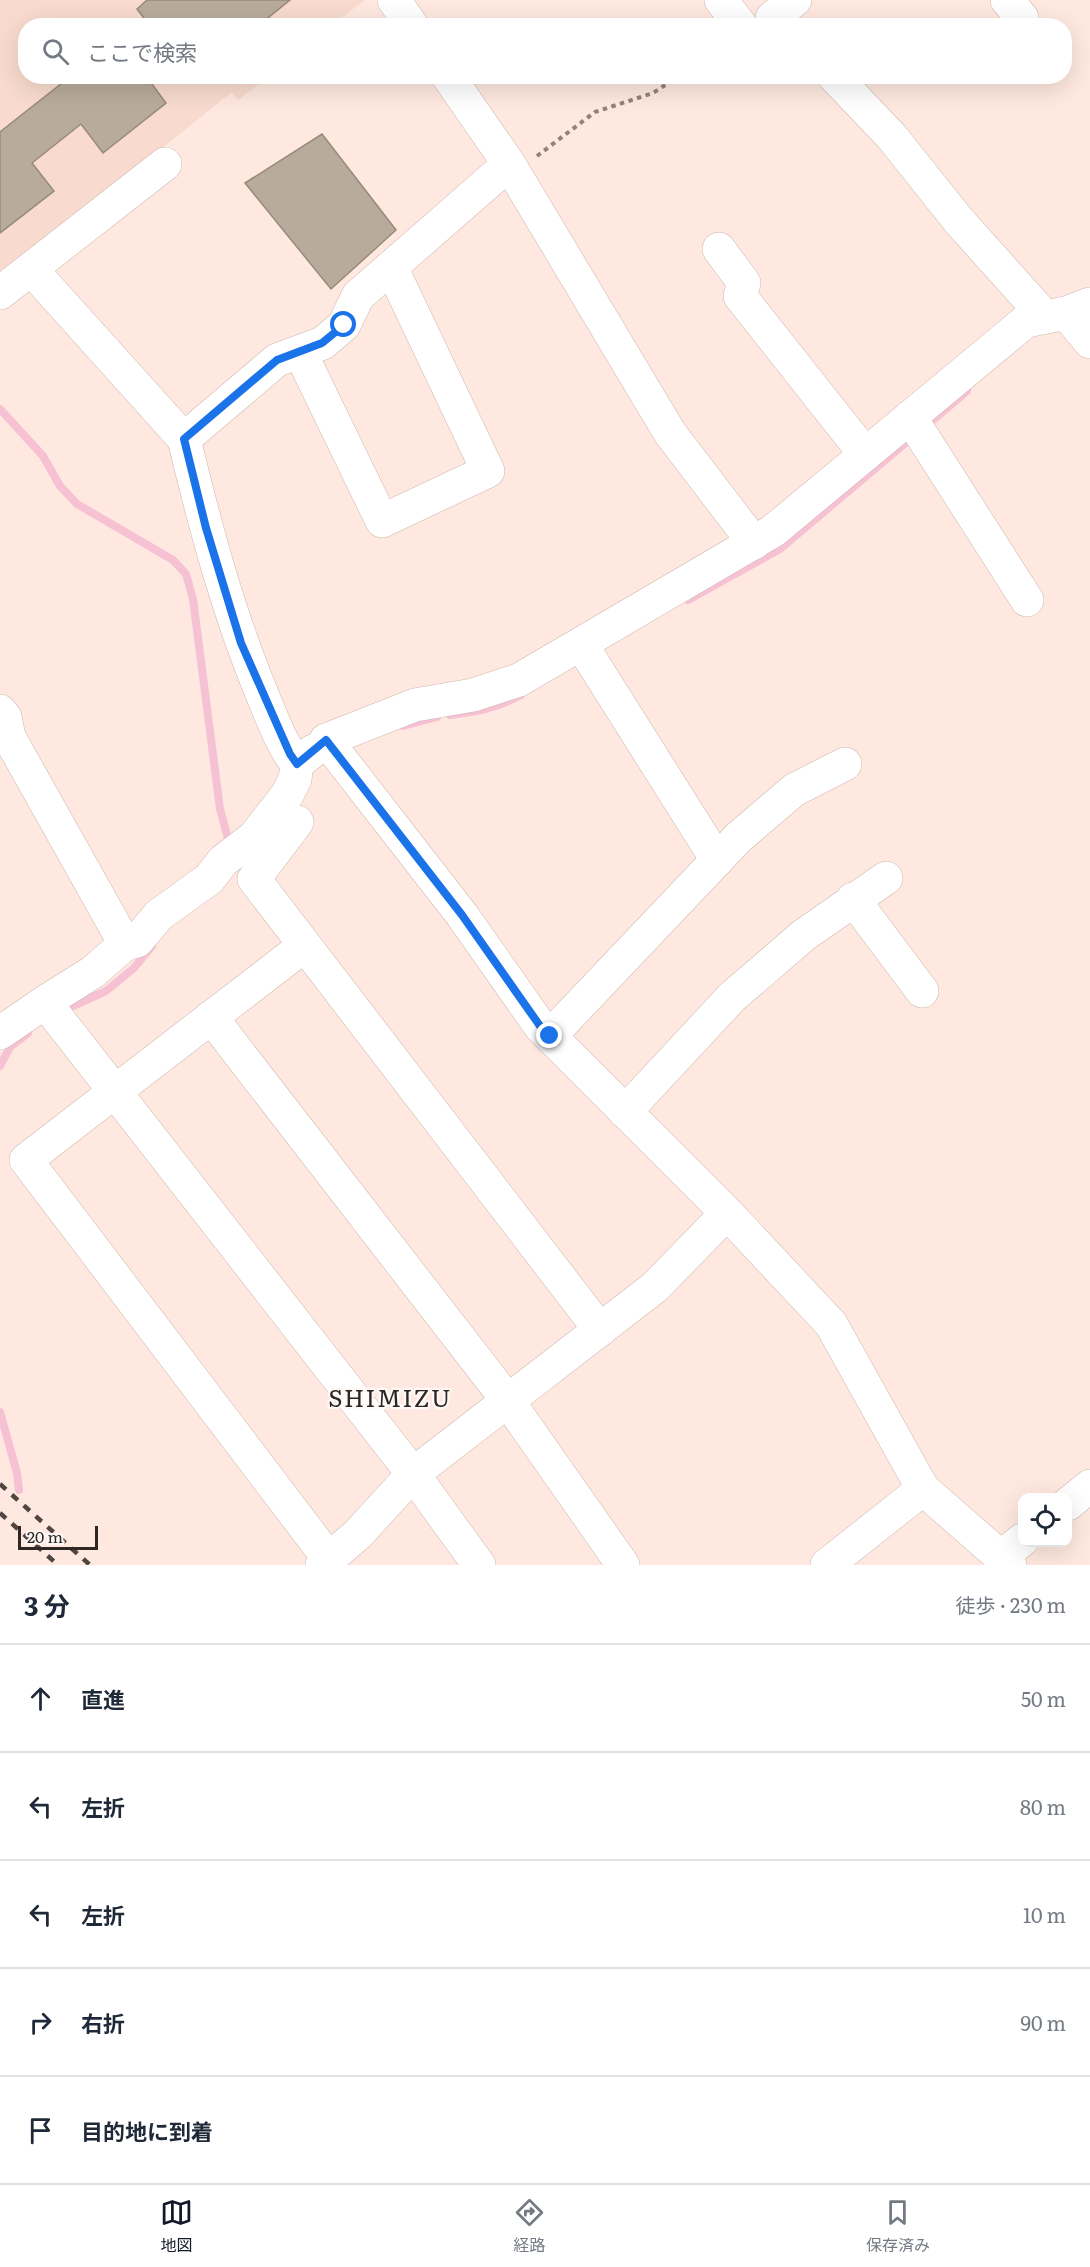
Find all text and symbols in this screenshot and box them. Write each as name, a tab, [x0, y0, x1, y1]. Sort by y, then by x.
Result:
search box	[18, 18, 1072, 84]
icon: search	[39, 35, 72, 68]
text: ここで検索	[87, 35, 197, 68]
route start	[330, 311, 356, 337]
route end	[536, 1022, 562, 1048]
district label: SHIMIZU	[328, 1379, 452, 1414]
map controls	[1018, 1493, 1072, 1547]
button: locate	[1018, 1493, 1072, 1547]
scale bar	[18, 1523, 98, 1550]
text: 20 m	[27, 1524, 63, 1548]
text: 3 分	[24, 1585, 70, 1624]
text: 徒歩 · 230 m	[955, 1589, 1066, 1619]
icon: ahead	[24, 1682, 57, 1715]
text: 直進	[81, 1682, 125, 1715]
text: 50 m	[1021, 1683, 1066, 1713]
icon: left	[24, 1790, 57, 1823]
text: 左折	[81, 1790, 125, 1823]
text: 80 m	[1020, 1791, 1066, 1821]
icon: left	[24, 1898, 57, 1931]
text: 左折	[81, 1898, 125, 1931]
text: 10 m	[1023, 1899, 1066, 1929]
icon: right	[24, 2006, 57, 2039]
text: 右折	[81, 2006, 125, 2039]
text: 90 m	[1021, 2007, 1066, 2037]
icon: arrive	[24, 2114, 57, 2147]
text: 目的地に到着	[81, 2114, 213, 2147]
tab: 地図	[160, 2196, 193, 2256]
tab: 経路	[513, 2196, 546, 2256]
tab: 保存済み	[866, 2196, 930, 2256]

